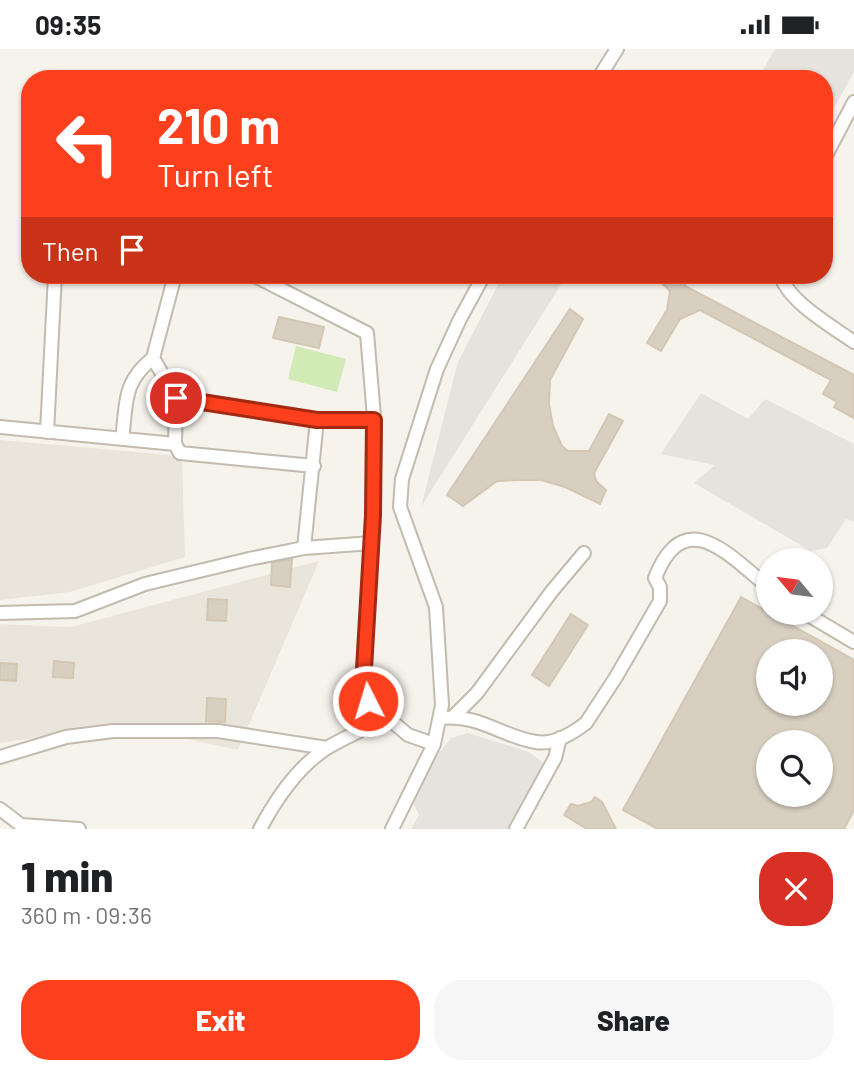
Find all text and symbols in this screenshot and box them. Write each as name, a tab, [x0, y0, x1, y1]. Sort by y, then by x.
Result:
text: 09:35	[35, 9, 101, 40]
text: 210 m	[157, 95, 280, 154]
icon: left	[42, 98, 133, 189]
text: Turn left	[157, 155, 274, 193]
icon: arrive	[113, 231, 151, 269]
text: Then	[42, 235, 99, 266]
pin	[146, 368, 206, 428]
icon: arrive	[157, 379, 195, 417]
north arrow	[756, 548, 833, 625]
map controls	[756, 548, 833, 807]
button: sound	[756, 639, 833, 716]
position arrow	[331, 664, 405, 738]
button: search	[756, 730, 833, 807]
text: 1 min	[21, 850, 113, 900]
button: close	[759, 852, 833, 926]
text: 360 m · 09:36	[21, 901, 152, 929]
button: Exit	[21, 980, 420, 1060]
button: Share	[434, 980, 833, 1060]

